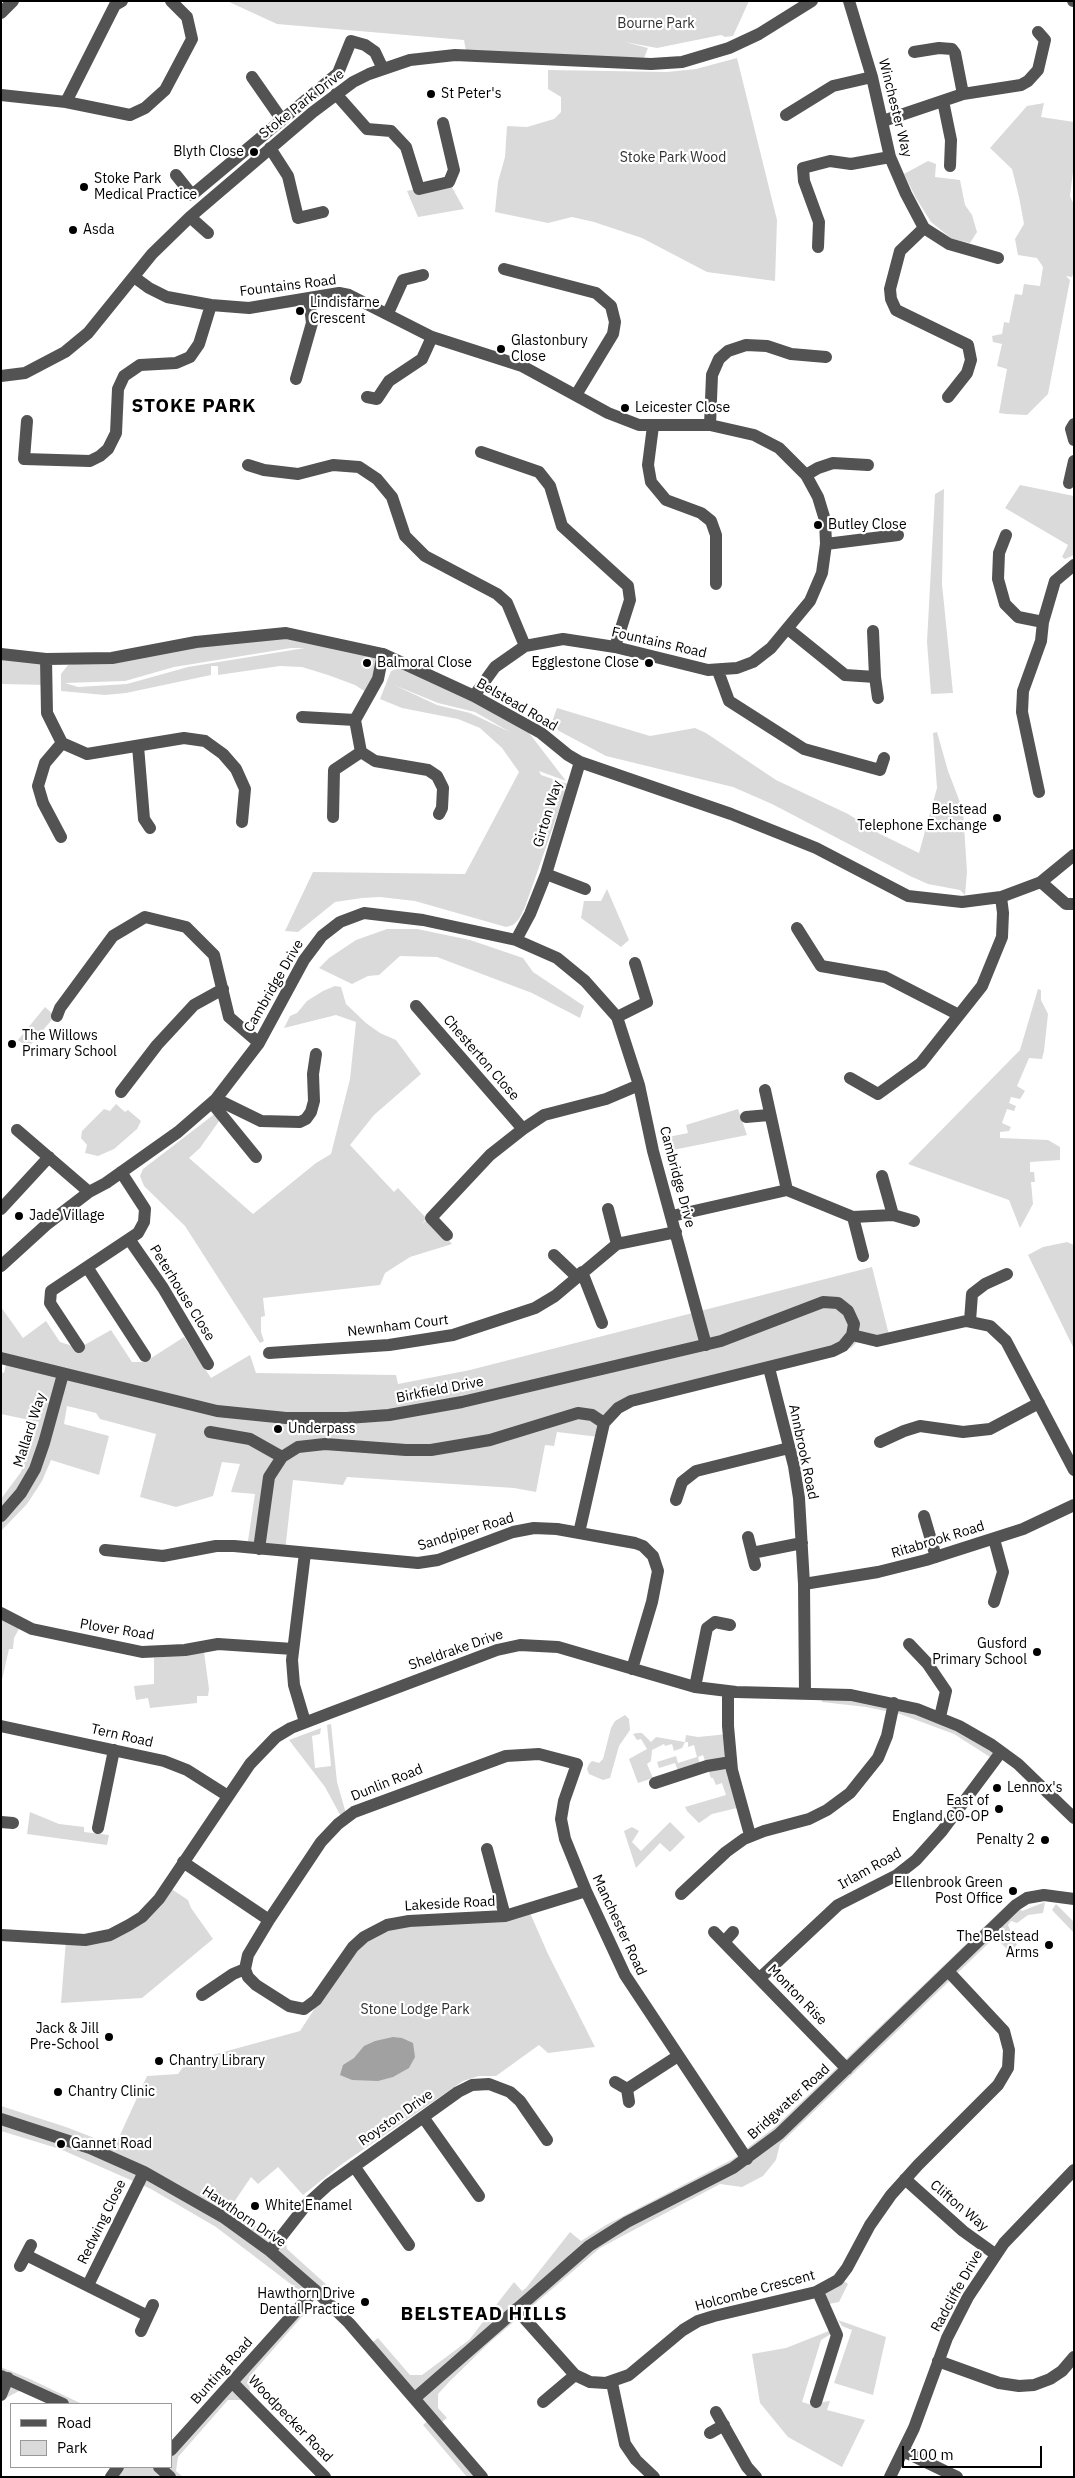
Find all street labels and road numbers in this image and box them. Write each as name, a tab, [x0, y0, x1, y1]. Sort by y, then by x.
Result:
street label: Winchester Way	[875, 57, 915, 159]
street label: Stoke Park Drive	[256, 66, 348, 142]
street label: Fountains Road	[239, 272, 337, 300]
street label: Fountains Road	[610, 624, 708, 662]
street label: Belstead Road	[473, 675, 561, 735]
street label: Girton Way	[530, 779, 566, 849]
street label: Cambridge Drive	[241, 937, 307, 1035]
street label: Chesterton Close	[439, 1012, 523, 1104]
street label: Cambridge Drive	[655, 1125, 699, 1229]
street label: Peterhouse Close	[146, 1242, 218, 1344]
street label: Newnham Court	[346, 1311, 450, 1341]
street label: Birkfield Drive	[395, 1373, 485, 1407]
street label: Mallard Way	[10, 1391, 50, 1469]
street label: Annbrook Road	[785, 1403, 821, 1501]
street label: Sandpiper Road	[416, 1509, 516, 1555]
street label: Ritabrook Road	[889, 1518, 987, 1562]
street label: Plover Road	[79, 1616, 155, 1644]
street label: Sheldrake Drive	[407, 1626, 505, 1674]
street label: Tern Road	[89, 1721, 155, 1751]
street label: Dunlin Road	[349, 1761, 425, 1805]
street label: Irlam Road	[835, 1845, 905, 1893]
street label: Manchester Road	[588, 1872, 650, 1978]
street label: Lakeside Road	[404, 1893, 496, 1915]
street label: Monton Rise	[764, 1961, 830, 2029]
street label: Bridgwater Road	[745, 2061, 833, 2143]
street label: Royston Drive	[356, 2086, 436, 2150]
street label: Redwing Close	[74, 2177, 130, 2267]
street label: Clifton Way	[926, 2177, 992, 2235]
street label: Hawthorn Drive	[199, 2183, 289, 2251]
street label: Radcliffe Drive	[928, 2247, 986, 2335]
street label: Holcombe Crescent	[693, 2267, 817, 2315]
street label: Bunting Road	[188, 2334, 256, 2408]
street label: Woodpecker Road	[244, 2372, 336, 2466]

